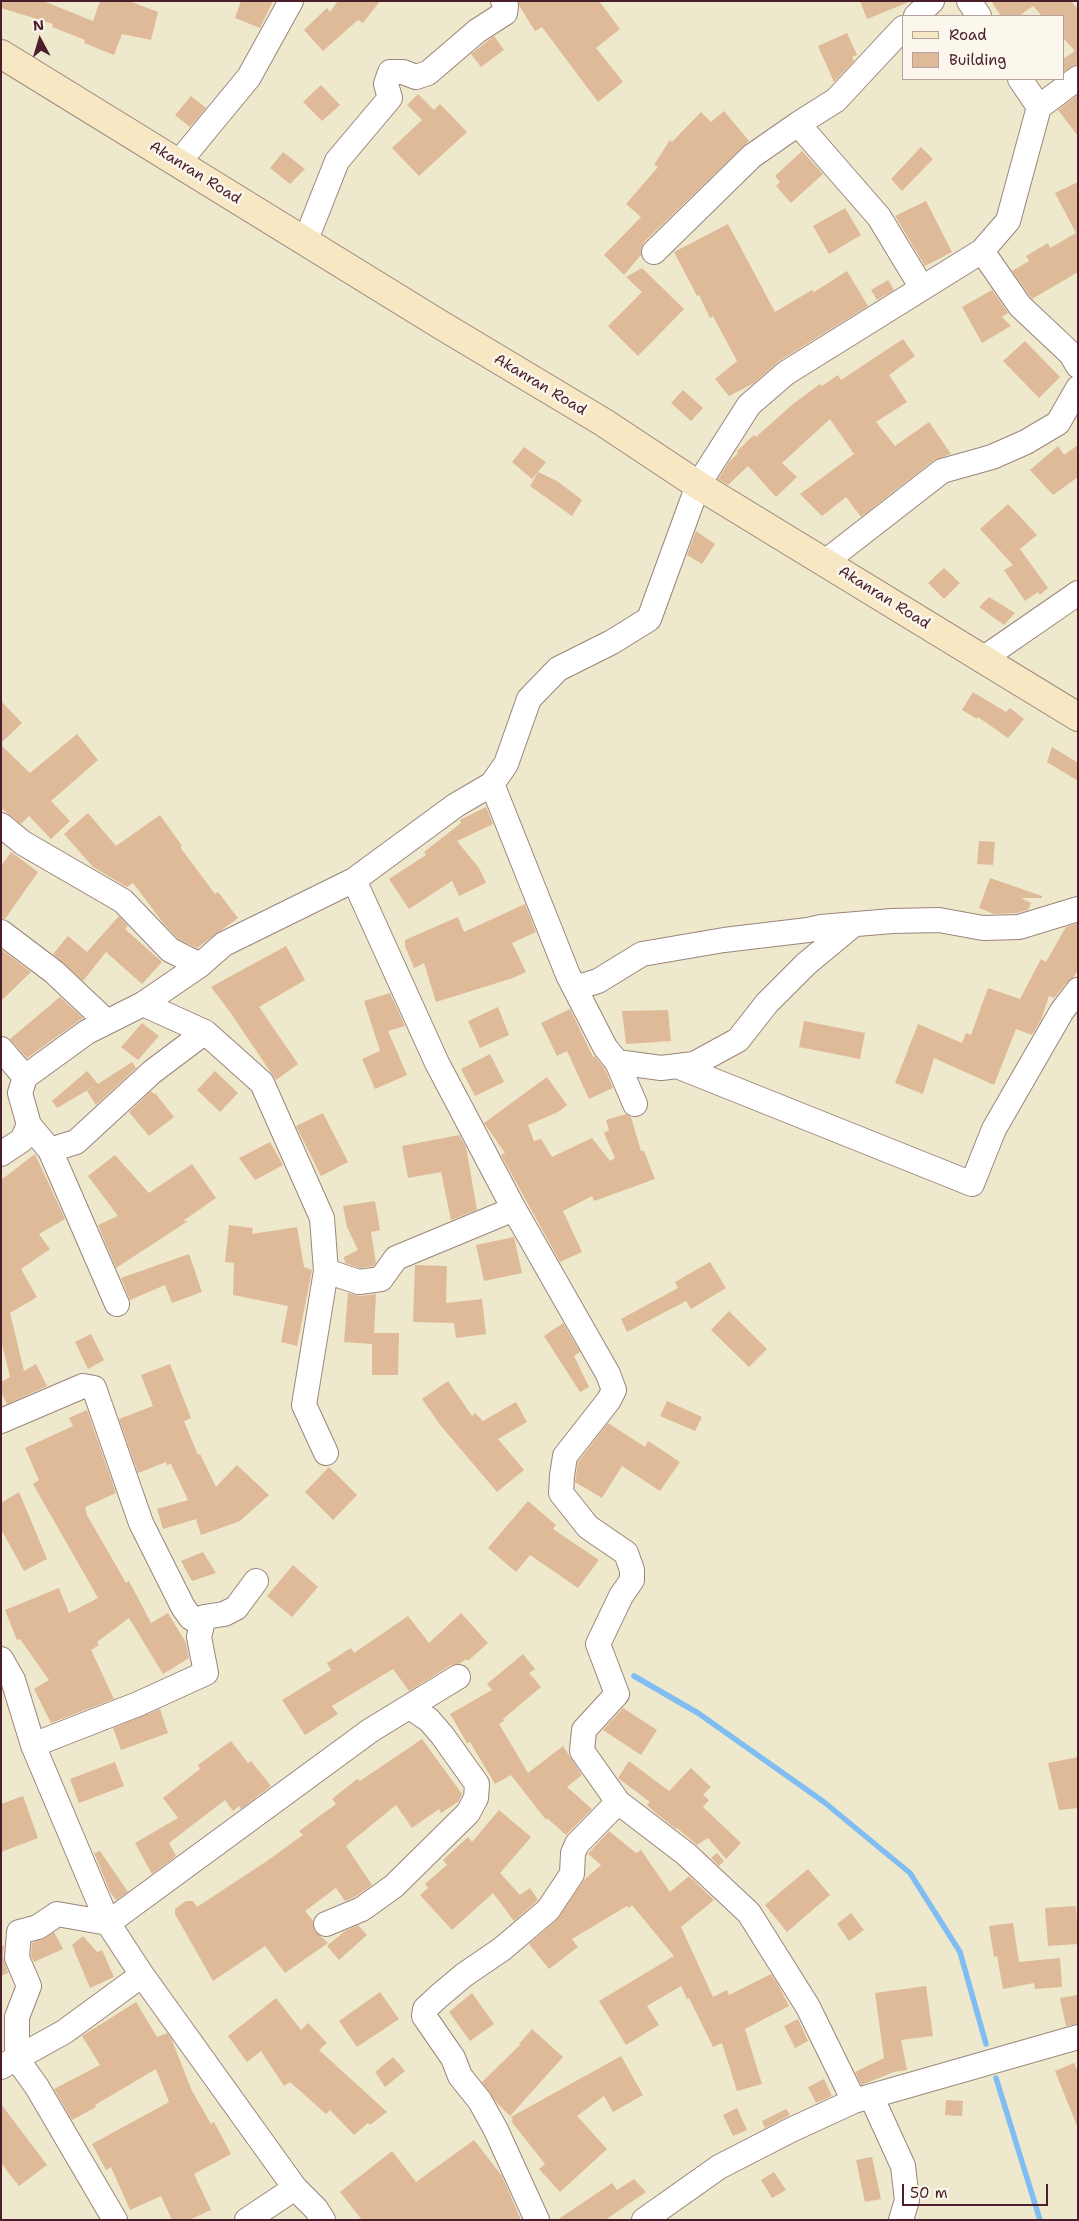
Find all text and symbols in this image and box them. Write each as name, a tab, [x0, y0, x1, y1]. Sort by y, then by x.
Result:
north arrow	[15, 15, 65, 65]
legend	[902, 15, 1064, 80]
text: N	[32, 16, 45, 35]
text: Road	[949, 25, 987, 45]
text: Building	[949, 50, 1006, 70]
street label: Akanran Road	[146, 138, 244, 208]
street label: Akanran Road	[490, 350, 590, 420]
street label: Akanran Road	[835, 563, 933, 633]
scale bar	[904, 2174, 1050, 2206]
text: 50 m	[910, 2183, 948, 2203]

